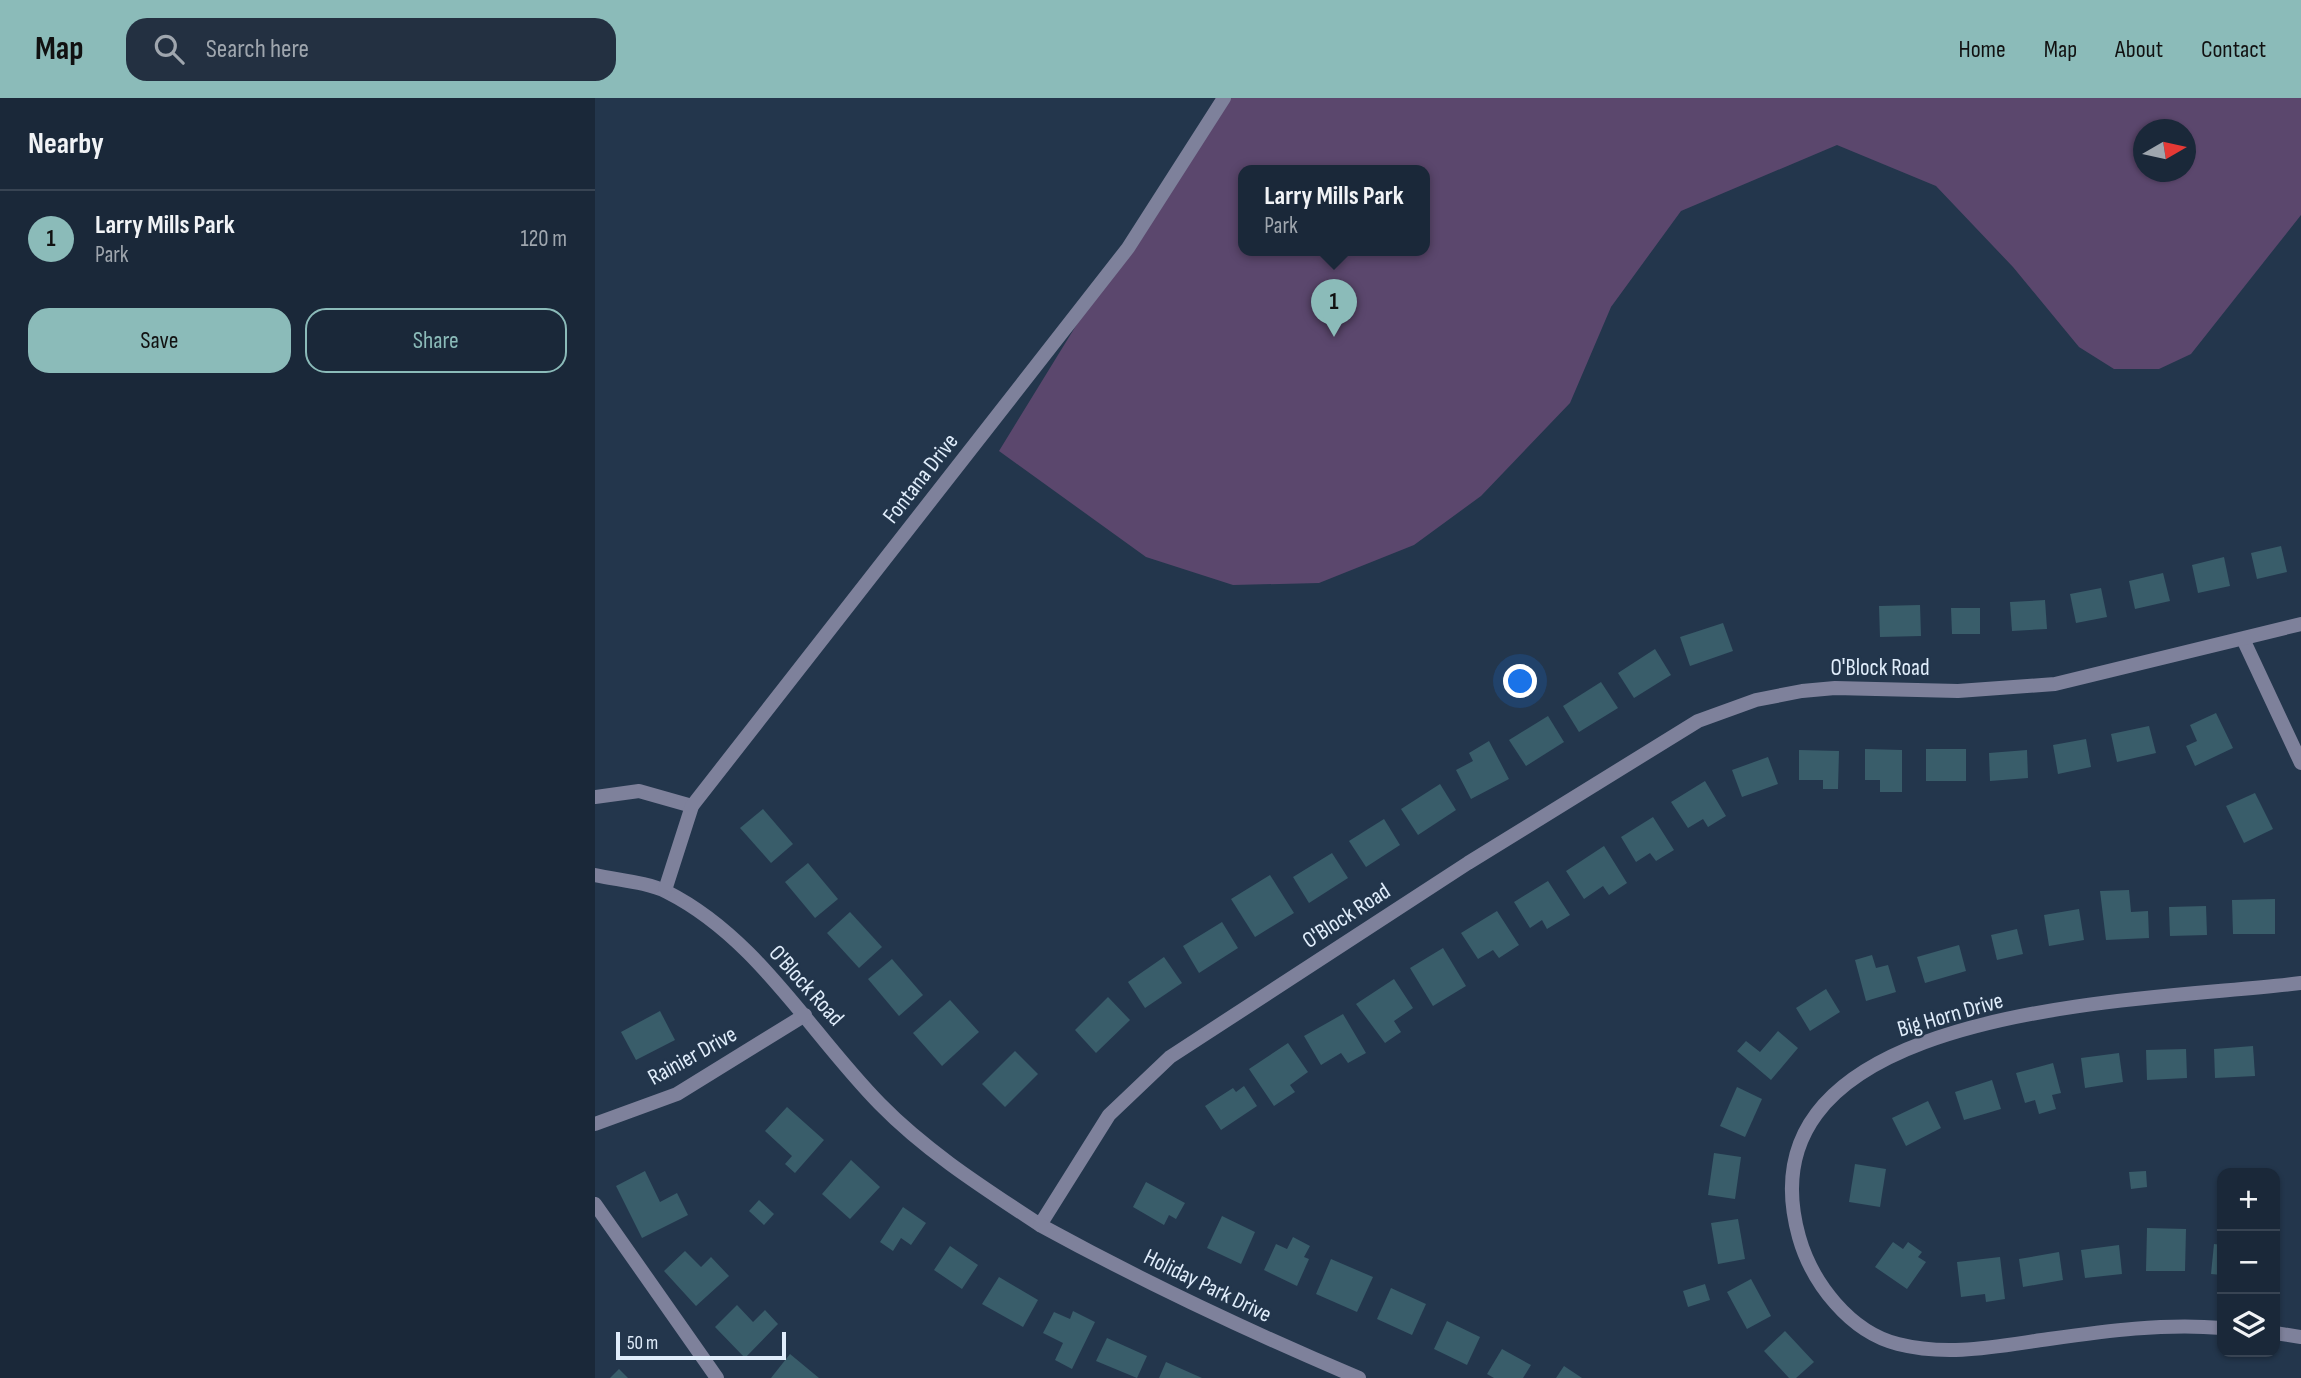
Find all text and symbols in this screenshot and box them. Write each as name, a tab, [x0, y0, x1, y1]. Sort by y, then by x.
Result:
search box	[126, 18, 616, 81]
text: Map	[35, 29, 84, 69]
icon: search	[150, 30, 188, 68]
text: Search here	[206, 34, 309, 65]
text: Home	[1958, 35, 2006, 64]
text: Map	[2044, 35, 2077, 64]
text: About	[2115, 35, 2163, 64]
text: Contact	[2201, 35, 2266, 64]
north arrow	[2133, 119, 2196, 182]
text: Nearby	[28, 126, 104, 162]
popup	[1238, 165, 1430, 256]
text: Larry Mills Park	[1264, 181, 1404, 212]
text: Larry Mills Park	[95, 210, 235, 241]
text: Park	[1264, 212, 1298, 240]
text: 1	[46, 225, 56, 253]
text: 120 m	[521, 225, 567, 253]
text: Park	[95, 241, 129, 269]
pin: 1	[1311, 279, 1357, 337]
button: Save	[28, 308, 291, 373]
button: Share	[305, 308, 567, 373]
street label: Fontana Drive	[877, 428, 965, 529]
street label: O'Block Road	[1831, 654, 1929, 682]
your location	[1503, 664, 1537, 698]
street label: O'Block Road	[1297, 877, 1396, 955]
street label: O'Block Road	[763, 940, 850, 1032]
street label: Big Horn Drive	[1894, 987, 2006, 1043]
street label: Rainier Drive	[643, 1020, 742, 1092]
map controls	[2217, 1168, 2280, 1357]
button: +	[2217, 1168, 2280, 1231]
button: −	[2217, 1231, 2280, 1294]
street label: Holiday Park Drive	[1139, 1243, 1276, 1329]
button: layers	[2217, 1294, 2280, 1357]
scale bar	[616, 1329, 786, 1361]
text: 50 m	[627, 1332, 658, 1355]

